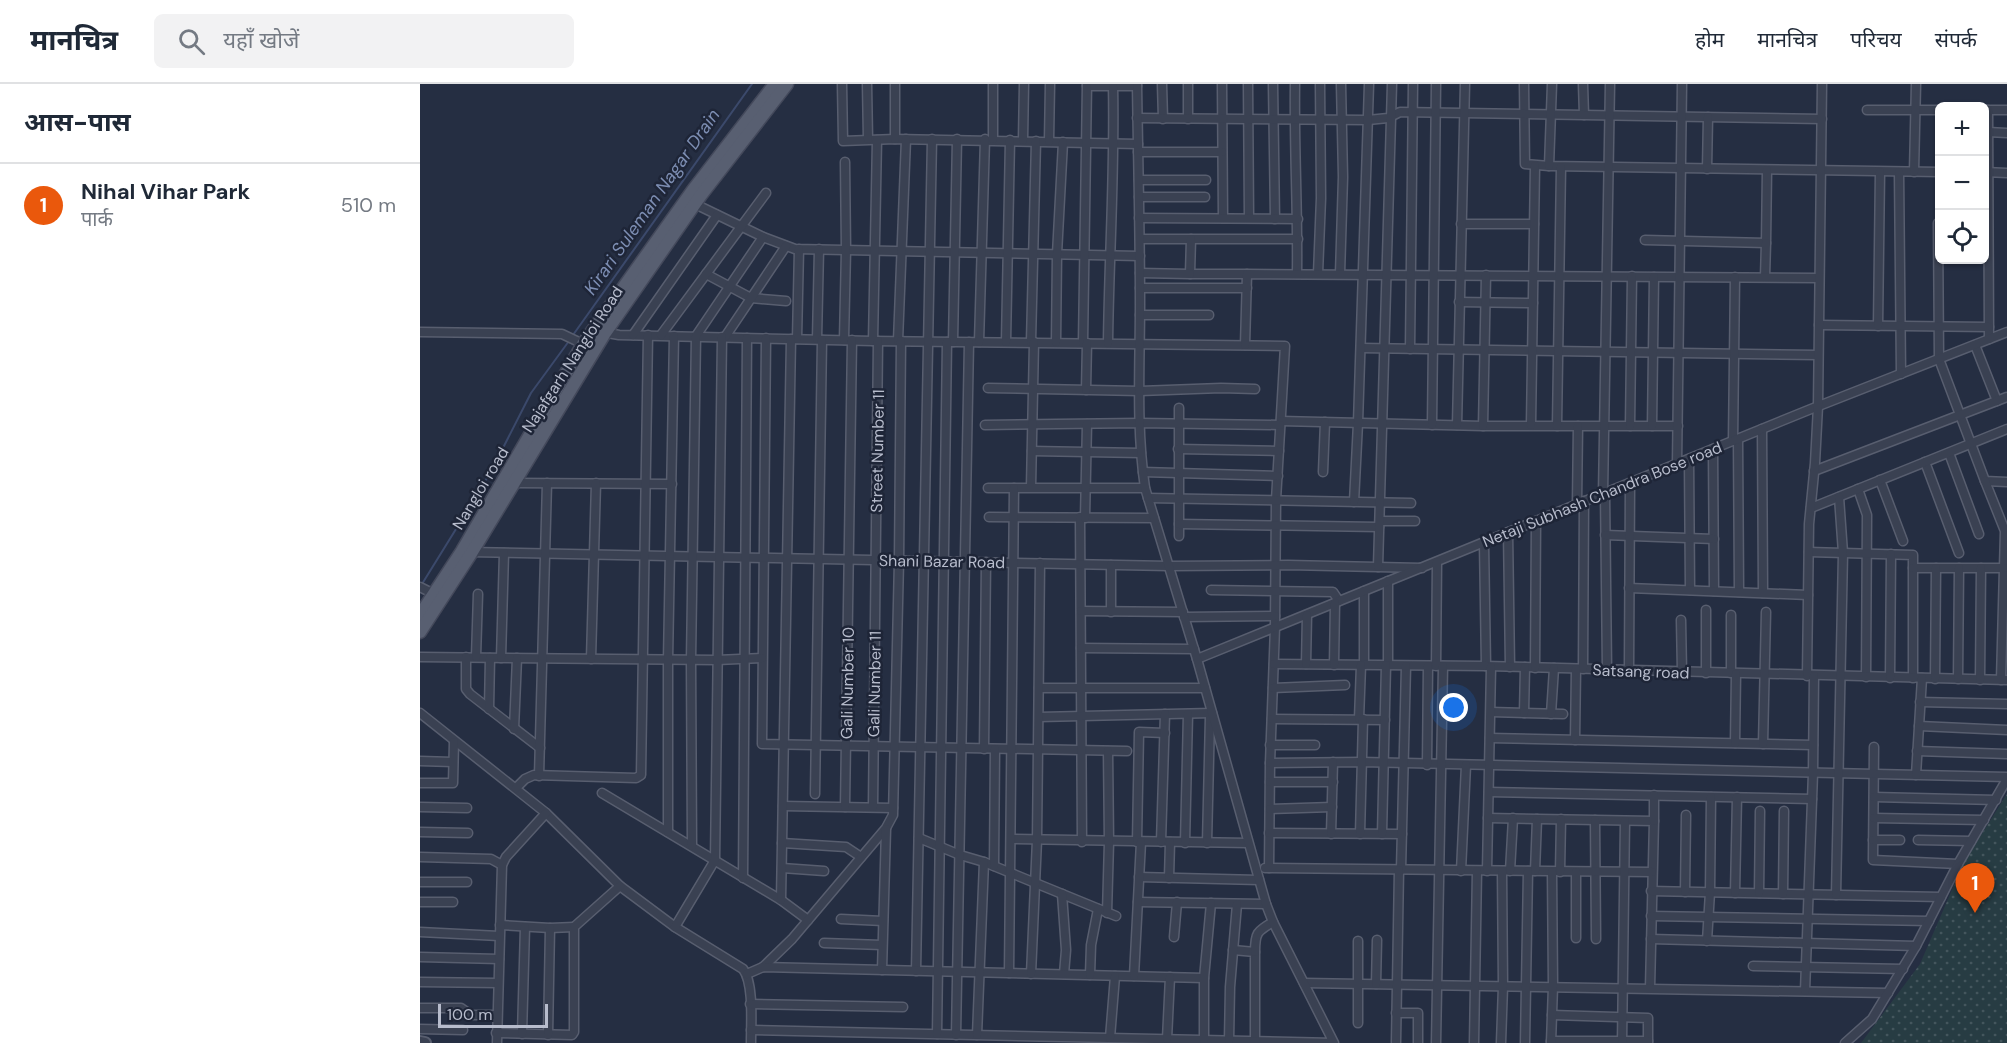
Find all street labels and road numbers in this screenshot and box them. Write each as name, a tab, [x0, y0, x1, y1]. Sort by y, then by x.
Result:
street label: Najafgarh Nangloi Road	[517, 282, 628, 436]
street label: Street Number 11	[866, 389, 889, 513]
street label: Netaji Subhash Chandra Bose road	[1479, 437, 1725, 552]
street label: Nangloi road	[448, 443, 513, 533]
street label: Shani Bazar Road	[879, 550, 1005, 573]
street label: Gali Number 10	[836, 627, 859, 739]
street label: Gali Number 11	[863, 631, 886, 737]
street label: Satsang road	[1592, 659, 1690, 684]

